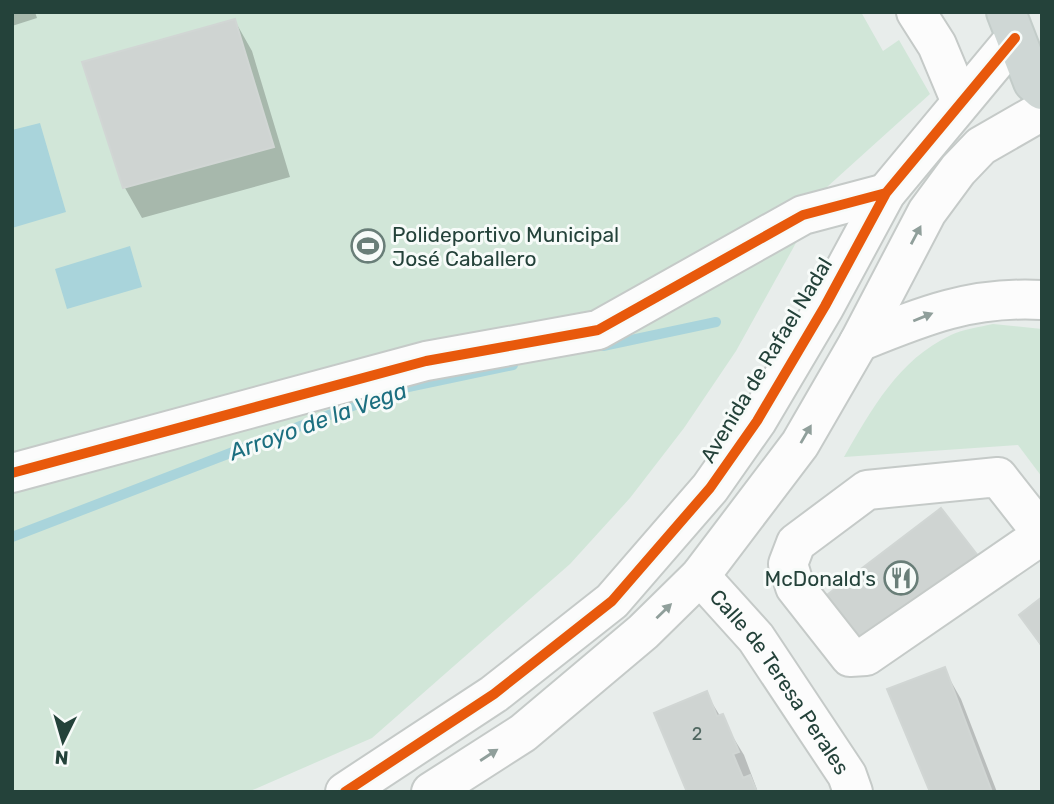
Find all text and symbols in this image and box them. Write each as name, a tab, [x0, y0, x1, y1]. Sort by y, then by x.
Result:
place label: Polideportivo Municipal José Caballero	[392, 222, 619, 271]
one-way arrow	[909, 224, 921, 244]
sports icon: Polideportivo Municipal José Caballero	[349, 227, 387, 265]
street label: Avenida de Rafael Nadal	[695, 253, 837, 467]
one-way arrow	[912, 311, 933, 322]
water label: Arroyo de la Vega	[224, 376, 411, 466]
one-way arrow	[800, 424, 812, 443]
restaurant icon: McDonald's	[882, 559, 920, 597]
place label: McDonald's	[764, 566, 876, 591]
street label: Calle de Teresa Perales	[705, 584, 855, 779]
one-way arrow	[655, 603, 672, 619]
north arrow	[28, 706, 98, 776]
house number: 2	[692, 723, 702, 745]
text: N	[54, 745, 69, 769]
one-way arrow	[479, 749, 498, 762]

